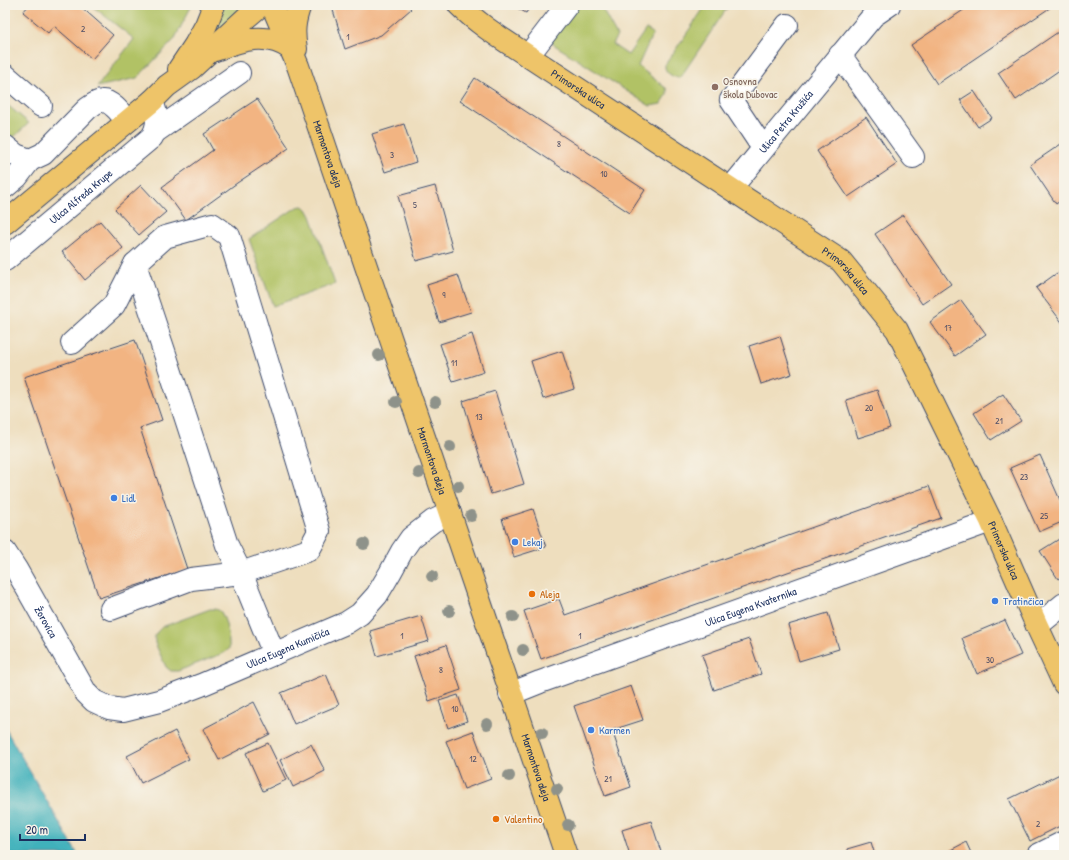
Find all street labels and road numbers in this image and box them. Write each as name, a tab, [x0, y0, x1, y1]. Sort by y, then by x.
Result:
street label: Primorska ulica	[548, 66, 609, 112]
street label: Ulica Petra Kružića	[756, 87, 816, 156]
street label: Marmontova aleja	[310, 118, 346, 190]
street label: Ulica Alfreda Krupe	[46, 166, 116, 227]
street label: Primorska ulica	[819, 244, 873, 298]
street label: Marmontova aleja	[414, 425, 450, 497]
street label: Primorska ulica	[985, 519, 1023, 582]
street label: Ulica Eugena Kvaternika	[703, 584, 799, 630]
street label: Žorovica	[31, 604, 61, 641]
street label: Ulica Eugena Kumičića	[244, 624, 332, 672]
street label: Marmontova aleja	[518, 732, 554, 803]

